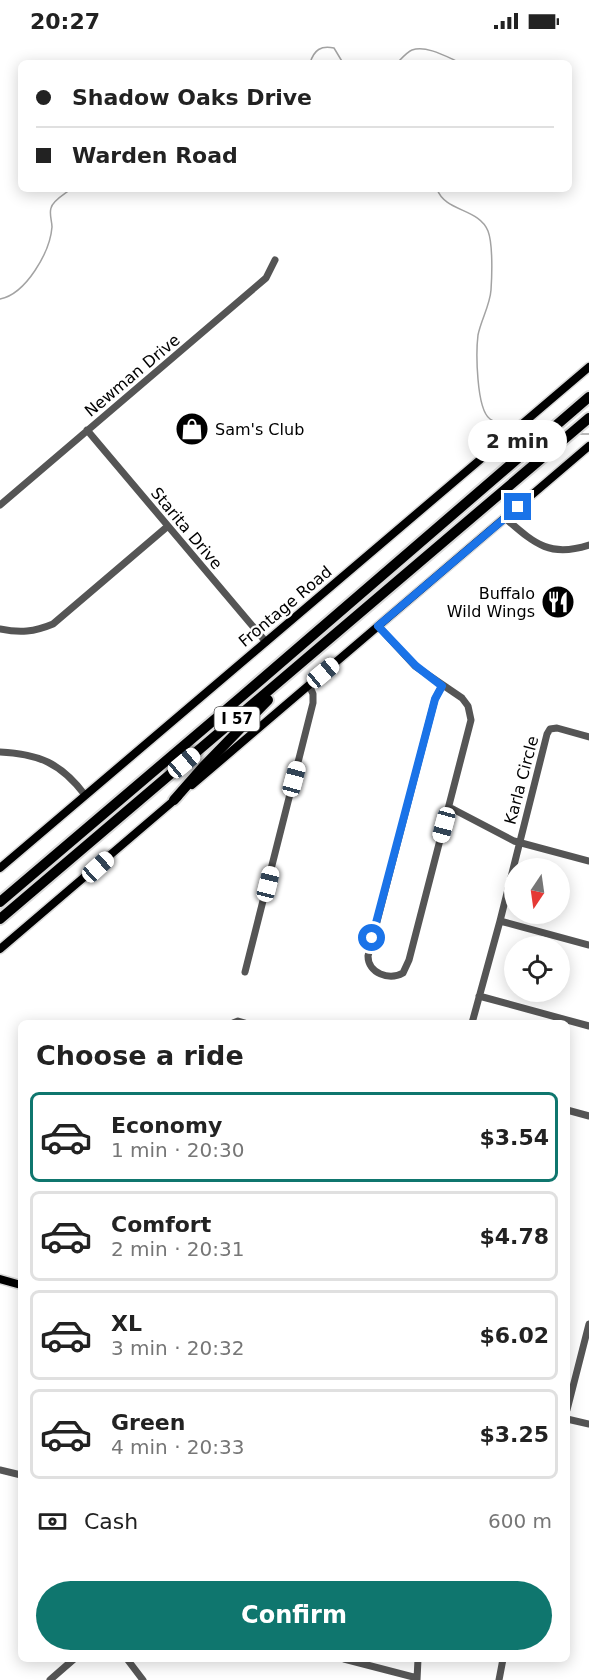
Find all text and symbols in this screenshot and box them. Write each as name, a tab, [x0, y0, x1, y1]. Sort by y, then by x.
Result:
text: 20:27	[30, 9, 100, 34]
text: Shadow Oaks Drive	[72, 85, 312, 110]
text: Warden Road	[72, 143, 238, 168]
street label: Newman Drive	[81, 330, 184, 421]
shop icon: Sam's Club	[174, 411, 210, 447]
place label: Sam's Club	[215, 420, 304, 439]
callout: 2 min	[468, 420, 568, 462]
text: 2 min	[486, 429, 549, 453]
street label: Starita Drive	[147, 483, 226, 573]
route end	[504, 493, 531, 520]
street label: Frontage Road	[235, 562, 336, 651]
place label: Buffalo Wild Wings	[447, 584, 535, 621]
restaurant icon: Buffalo Wild Wings	[540, 584, 576, 620]
car	[303, 655, 343, 691]
road number: I 57	[214, 707, 260, 731]
street label: Karla Circle	[501, 734, 542, 826]
car	[164, 745, 204, 781]
car	[281, 759, 307, 799]
car	[431, 805, 457, 845]
car	[79, 848, 117, 886]
north arrow	[504, 858, 570, 924]
map controls	[504, 858, 570, 1002]
car	[255, 864, 281, 904]
route start	[358, 924, 385, 951]
button: locate	[504, 936, 570, 1002]
text: Choose a ride	[36, 1040, 244, 1071]
icon: car	[39, 1110, 93, 1164]
text: Economy	[111, 1113, 222, 1138]
text: $3.54	[479, 1125, 549, 1150]
text: 1 min · 20:30	[111, 1138, 245, 1162]
icon: car	[39, 1209, 93, 1263]
text: Comfort	[111, 1212, 211, 1237]
text: $4.78	[479, 1224, 549, 1249]
text: 2 min · 20:31	[111, 1237, 245, 1261]
icon: car	[39, 1308, 93, 1362]
text: XL	[111, 1311, 142, 1336]
text: $6.02	[479, 1323, 549, 1348]
text: 3 min · 20:32	[111, 1336, 245, 1360]
icon: car	[39, 1407, 93, 1461]
text: Green	[111, 1410, 185, 1435]
text: $3.25	[479, 1422, 549, 1447]
text: 4 min · 20:33	[111, 1435, 245, 1459]
icon: cash	[36, 1505, 69, 1538]
text: Cash	[84, 1509, 138, 1534]
text: 600 m	[488, 1509, 552, 1533]
button: Confirm	[36, 1581, 552, 1650]

